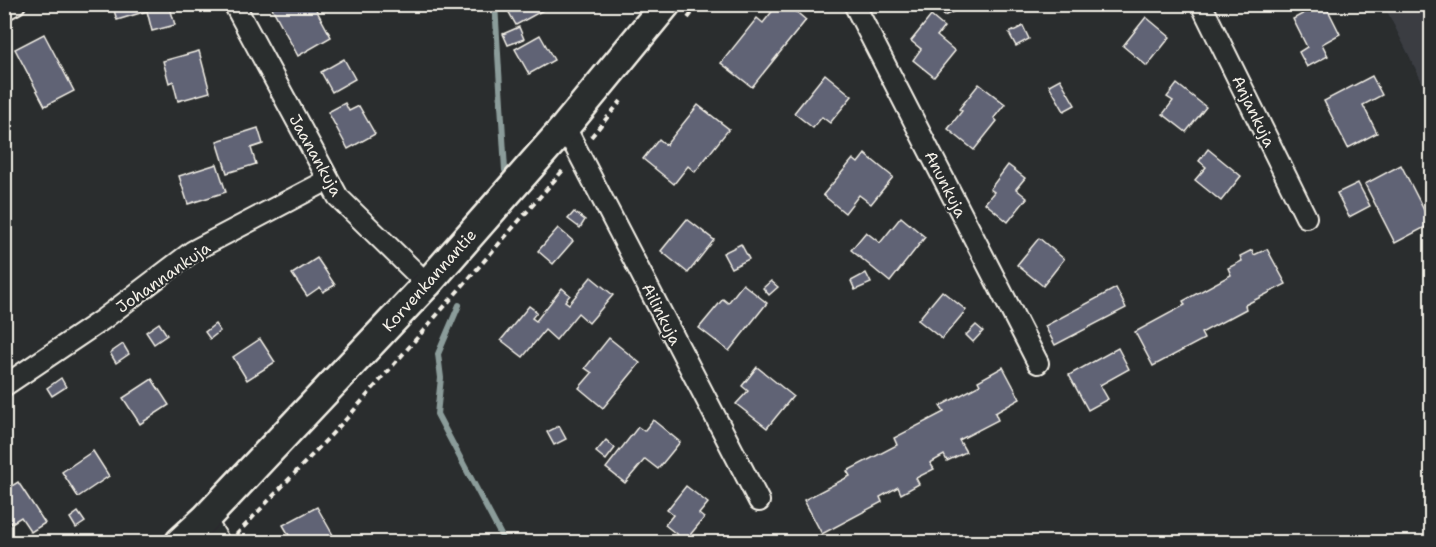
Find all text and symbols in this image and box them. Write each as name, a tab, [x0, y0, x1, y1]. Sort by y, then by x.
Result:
street label: Anjankuja	[1227, 72, 1280, 151]
street label: Jaanankuja	[284, 110, 347, 200]
street label: Anunkuja	[920, 147, 971, 221]
street label: Korvenkannantie	[378, 224, 481, 336]
street label: Johannankuja	[112, 237, 214, 318]
street label: Ailinkuja	[637, 280, 686, 349]

